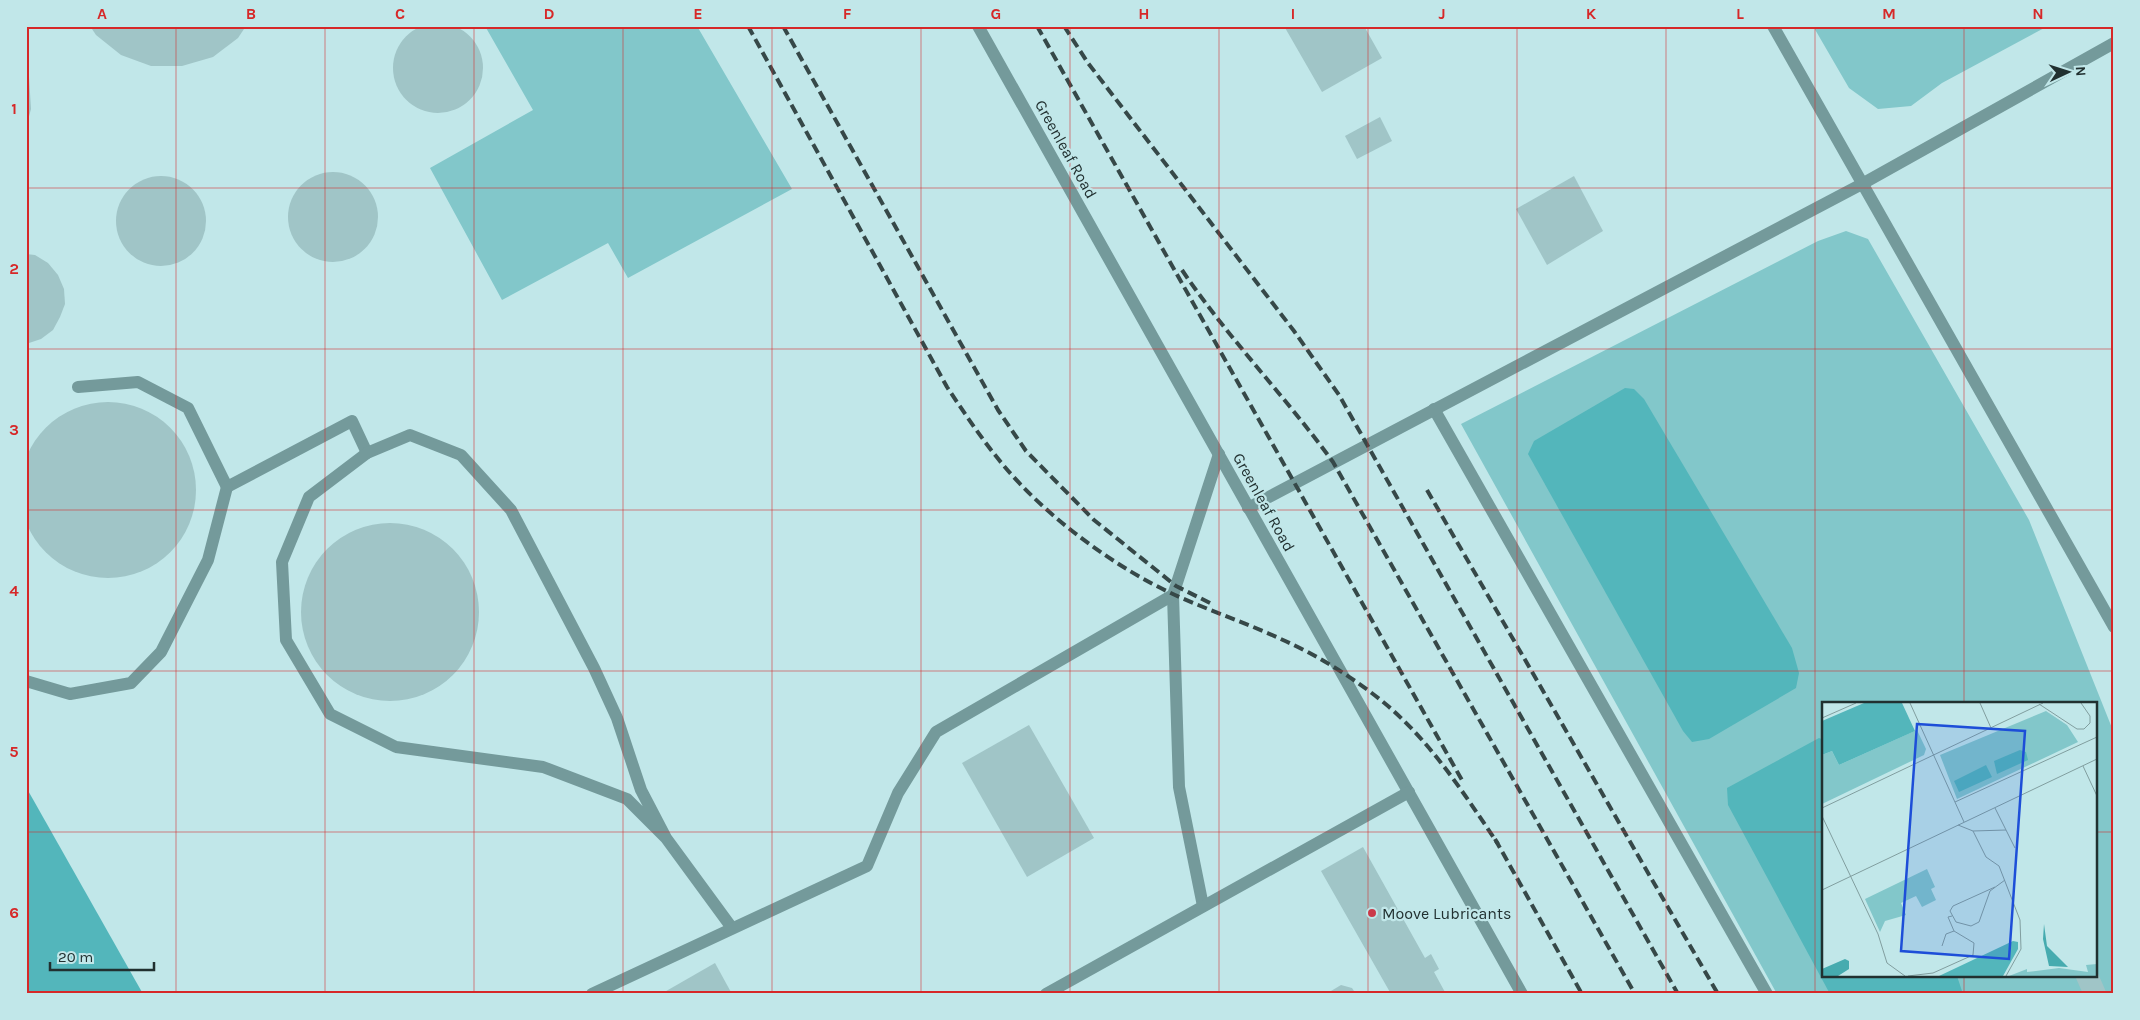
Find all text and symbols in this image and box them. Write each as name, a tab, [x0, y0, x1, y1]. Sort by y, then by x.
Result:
text: A	[97, 4, 107, 23]
text: B	[246, 4, 256, 23]
text: C	[395, 4, 405, 23]
text: D	[544, 4, 555, 23]
text: E	[693, 4, 703, 23]
text: F	[843, 4, 852, 23]
text: G	[991, 4, 1001, 23]
text: H	[1138, 4, 1150, 23]
text: I	[1291, 4, 1295, 23]
text: J	[1438, 4, 1446, 23]
text: K	[1586, 4, 1597, 23]
text: L	[1736, 4, 1744, 23]
text: M	[1882, 4, 1896, 23]
text: N	[2032, 4, 2044, 23]
north arrow	[2042, 48, 2092, 98]
text: N	[2072, 66, 2089, 77]
street label: Greenleaf Road	[1031, 96, 1101, 202]
text: 1	[11, 99, 17, 118]
text: 2	[9, 259, 19, 278]
text: 3	[9, 420, 19, 439]
street label: Greenleaf Road	[1229, 449, 1299, 555]
text: 4	[9, 581, 19, 600]
inset map	[1822, 702, 2098, 978]
text: 5	[9, 742, 19, 761]
text: 6	[9, 903, 19, 922]
place label: Moove Lubricants	[1382, 904, 1511, 923]
marker: Moove Lubricants	[1366, 907, 1378, 919]
scale bar	[50, 940, 154, 972]
text: 20 m	[58, 948, 93, 966]

